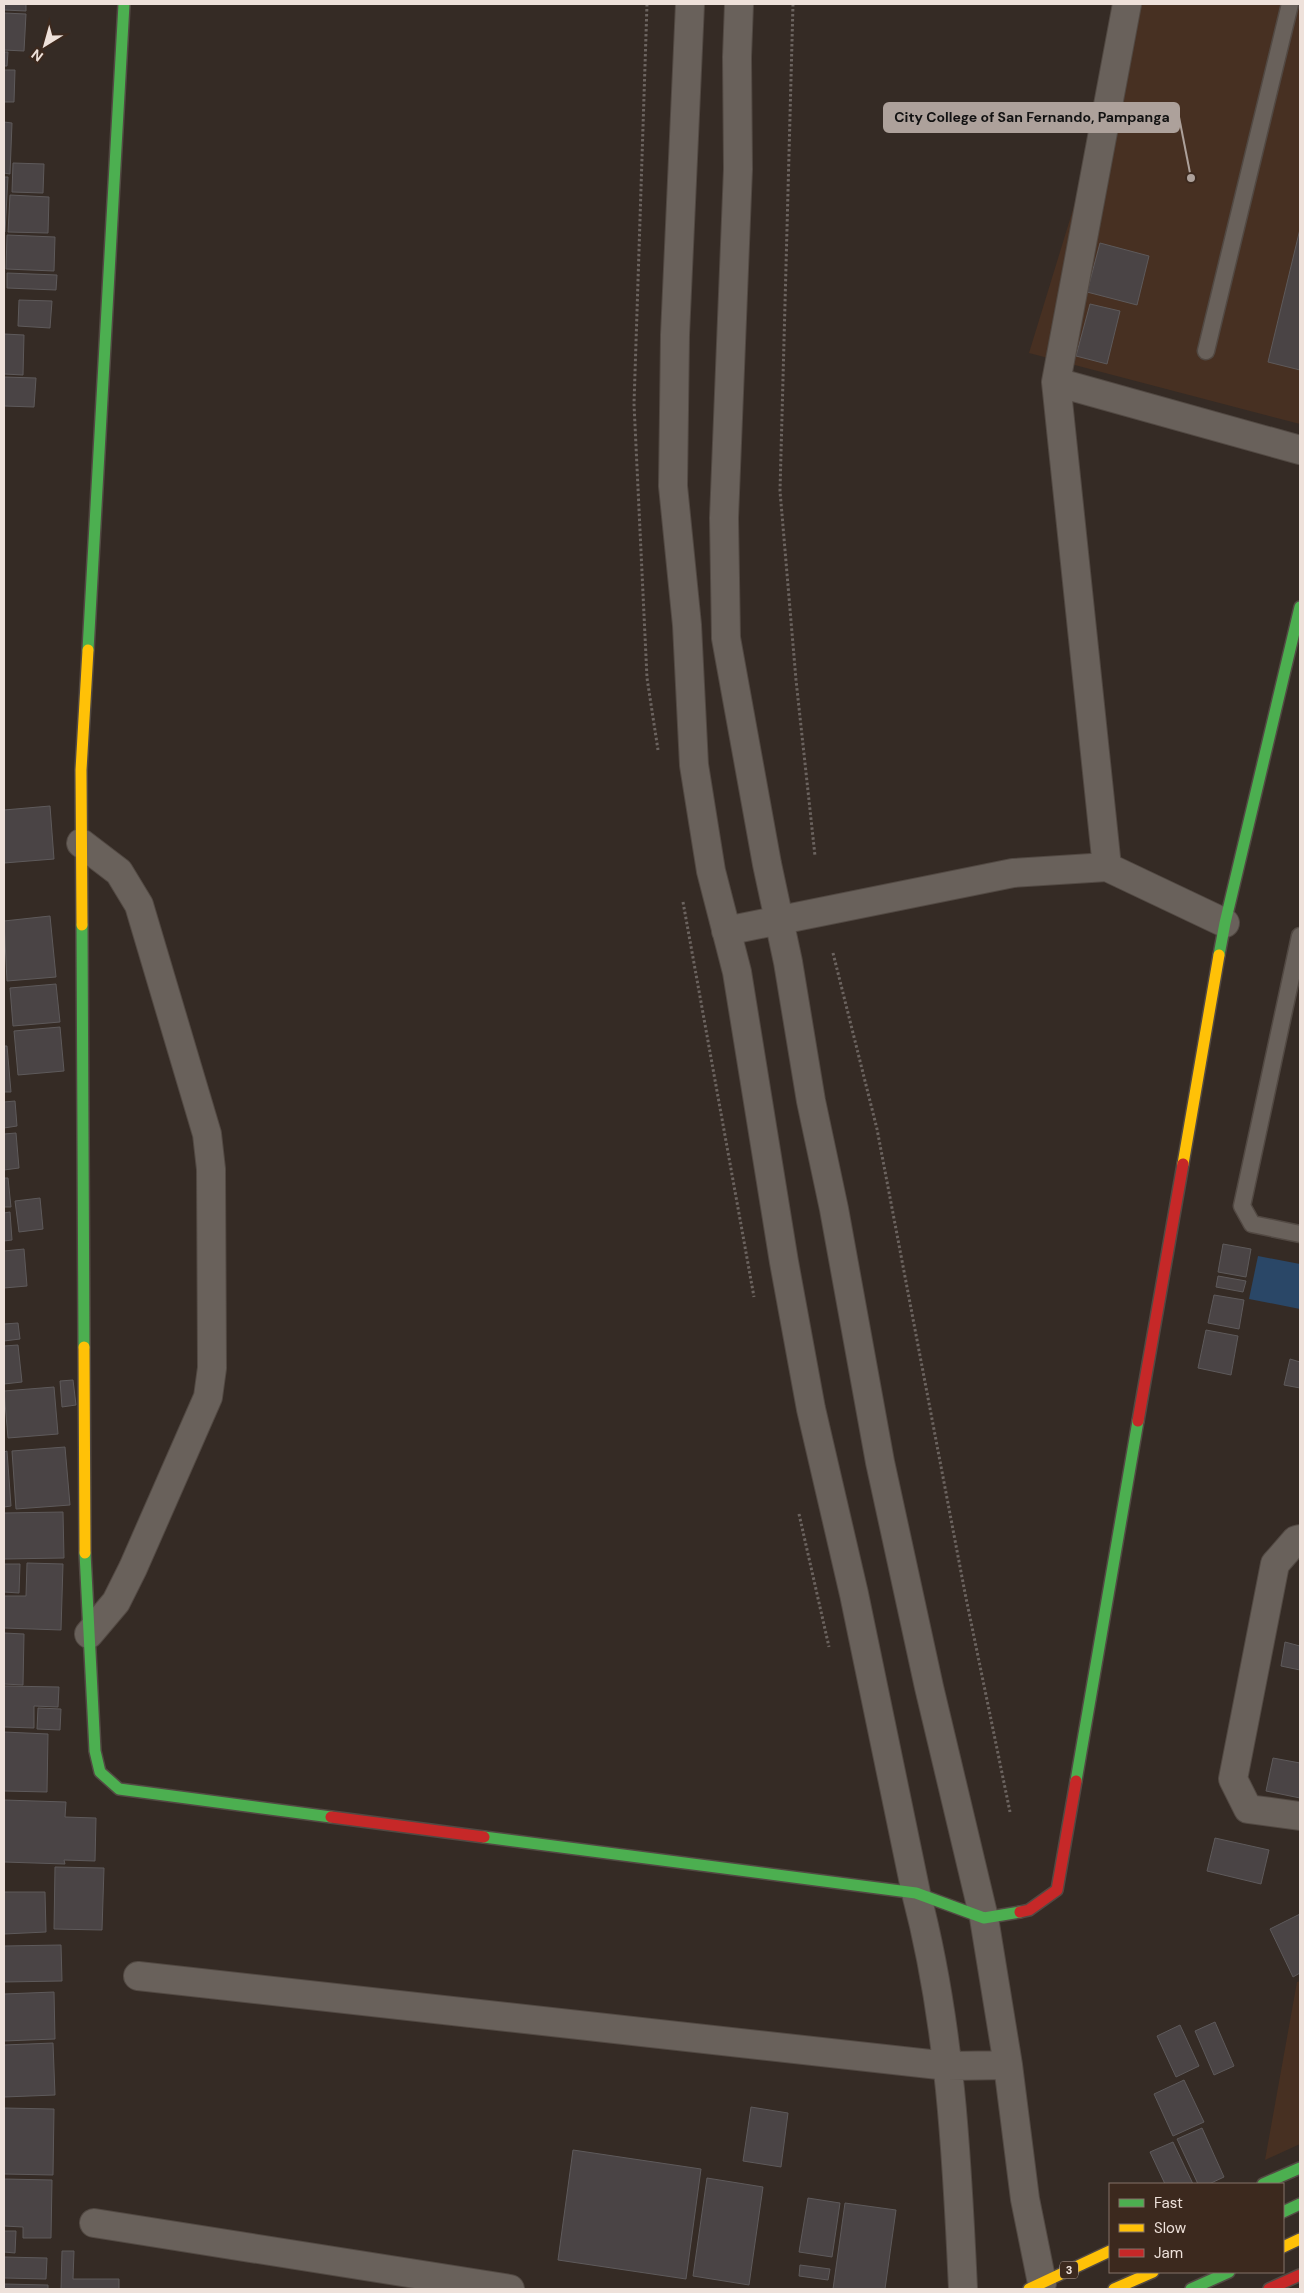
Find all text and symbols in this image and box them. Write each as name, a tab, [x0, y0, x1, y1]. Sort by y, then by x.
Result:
north arrow	[20, 20, 70, 70]
text: N	[28, 45, 47, 66]
callout: City College of San Fernando, Pampanga	[884, 103, 1179, 132]
text: City College of San Fernando, Pampanga	[894, 108, 1170, 126]
legend	[1109, 2183, 1284, 2273]
text: Fast	[1154, 2193, 1183, 2213]
text: Slow	[1154, 2218, 1187, 2238]
text: Jam	[1154, 2243, 1183, 2263]
road number: 3	[1060, 2262, 1078, 2278]

